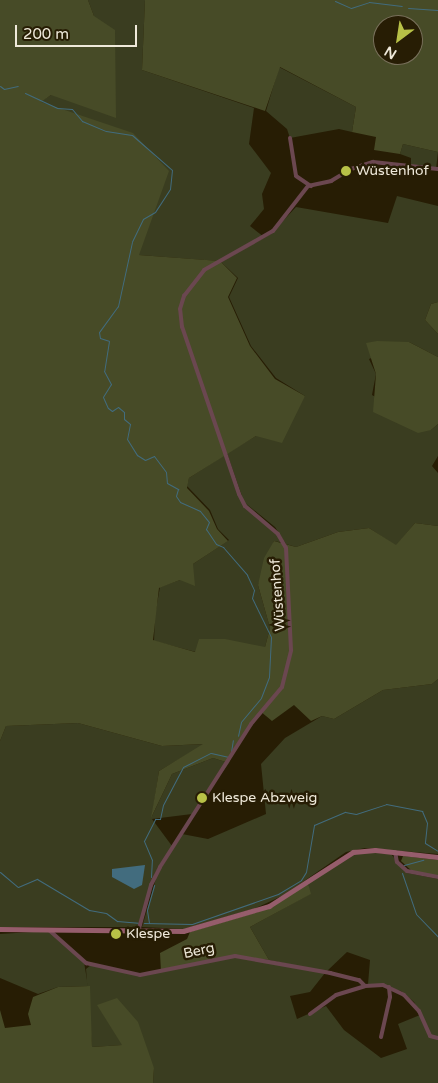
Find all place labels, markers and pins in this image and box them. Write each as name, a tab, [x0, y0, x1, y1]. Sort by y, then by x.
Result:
place label: Wüstenhof	[356, 163, 429, 179]
marker: Wüstenhof	[340, 165, 352, 177]
place label: Klespe Abzweig	[212, 790, 317, 806]
marker: Klespe Abzweig	[196, 792, 208, 804]
place label: Klespe	[126, 926, 170, 942]
marker: Klespe	[110, 928, 122, 940]

